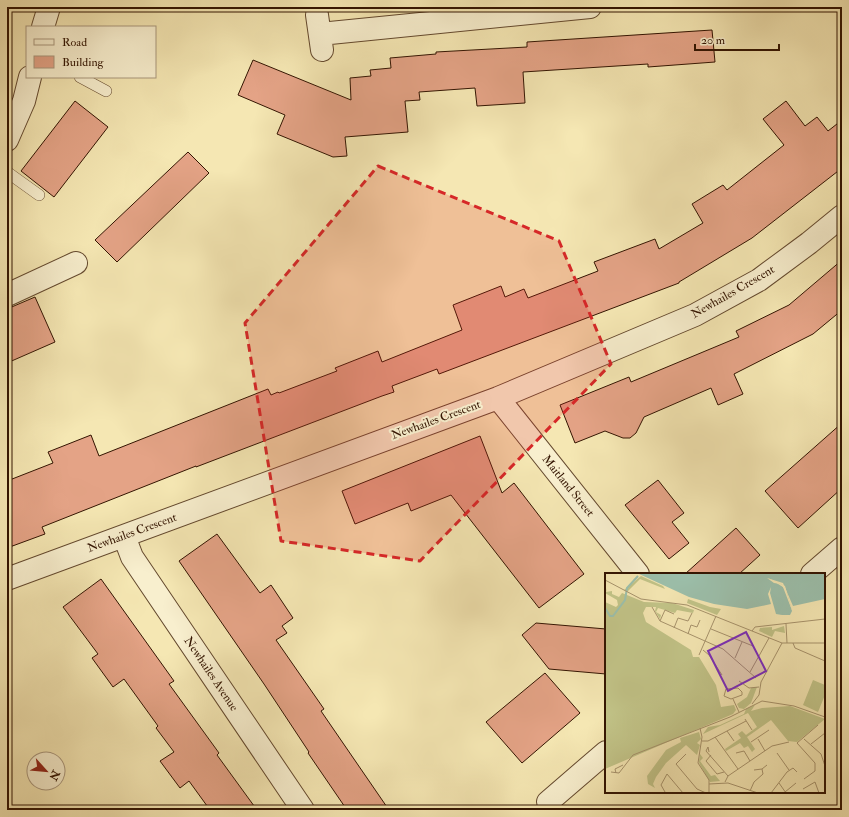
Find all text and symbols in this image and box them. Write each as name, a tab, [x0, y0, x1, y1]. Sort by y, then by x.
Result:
legend	[26, 26, 156, 78]
scale bar	[695, 26, 779, 52]
text: 20 m	[701, 33, 726, 48]
text: Road	[62, 35, 87, 50]
text: Building	[62, 55, 105, 70]
street label: Newhailes Crescent	[689, 262, 778, 322]
street label: Newhailes Crescent	[389, 397, 483, 443]
street label: Maitland Street	[539, 452, 597, 520]
street label: Newhailes Crescent	[85, 510, 179, 556]
inset map	[605, 573, 825, 793]
street label: Newhailes Avenue	[181, 634, 241, 714]
north arrow	[26, 751, 66, 791]
text: N	[46, 767, 63, 784]

